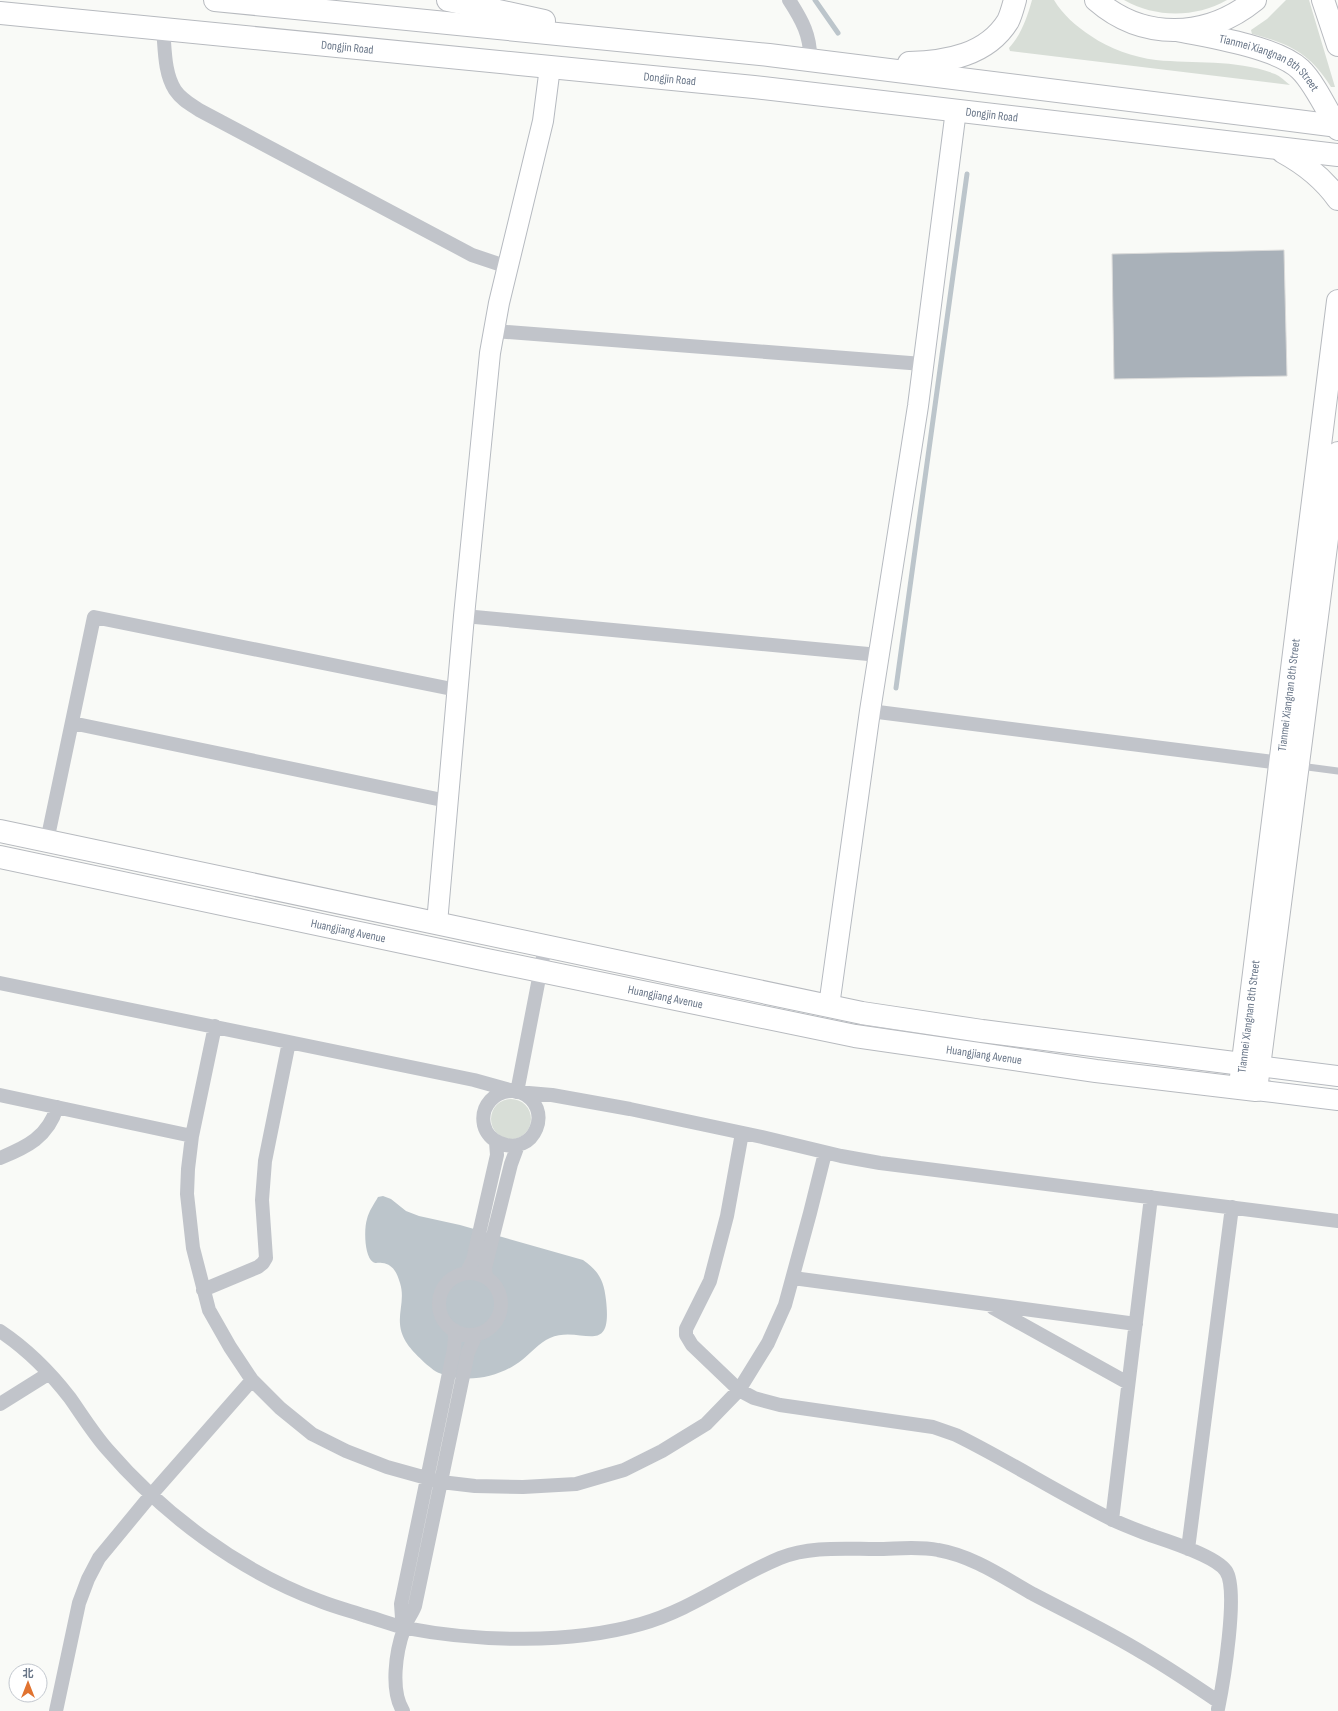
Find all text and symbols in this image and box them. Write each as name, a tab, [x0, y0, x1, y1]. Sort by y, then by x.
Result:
street label: Tianmei Xiangnan 8th Street	[1218, 31, 1323, 94]
street label: Dongjin Road	[320, 37, 374, 57]
street label: Dongjin Road	[643, 69, 697, 89]
street label: Dongjin Road	[965, 104, 1019, 125]
street label: Tianmei Xiangnan 8th Street	[1274, 637, 1303, 752]
street label: Huangjiang Avenue	[309, 915, 387, 946]
street label: Tianmei Xiangnan 8th Street	[1234, 959, 1263, 1074]
street label: Huangjiang Avenue	[627, 982, 704, 1012]
street label: Huangjiang Avenue	[945, 1042, 1023, 1068]
north arrow	[8, 1663, 48, 1703]
text: 北	[23, 1667, 34, 1680]

